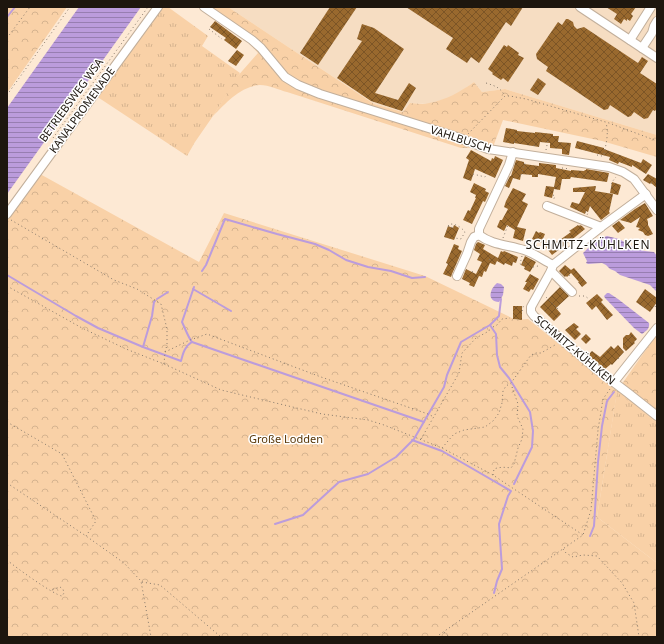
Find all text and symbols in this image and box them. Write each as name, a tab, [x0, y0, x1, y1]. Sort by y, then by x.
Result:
street label: BETRIEBSWEG WSA	[35, 54, 107, 144]
street label: KANALPROMENADE	[45, 64, 118, 156]
street label: VAHLBUSCH	[429, 122, 494, 155]
district label: SCHMITZ-KÜHLKEN	[525, 236, 651, 253]
street label: SCHMITZ-KÜHLKEN	[532, 311, 619, 388]
park label: Große Lodden	[249, 431, 323, 446]

